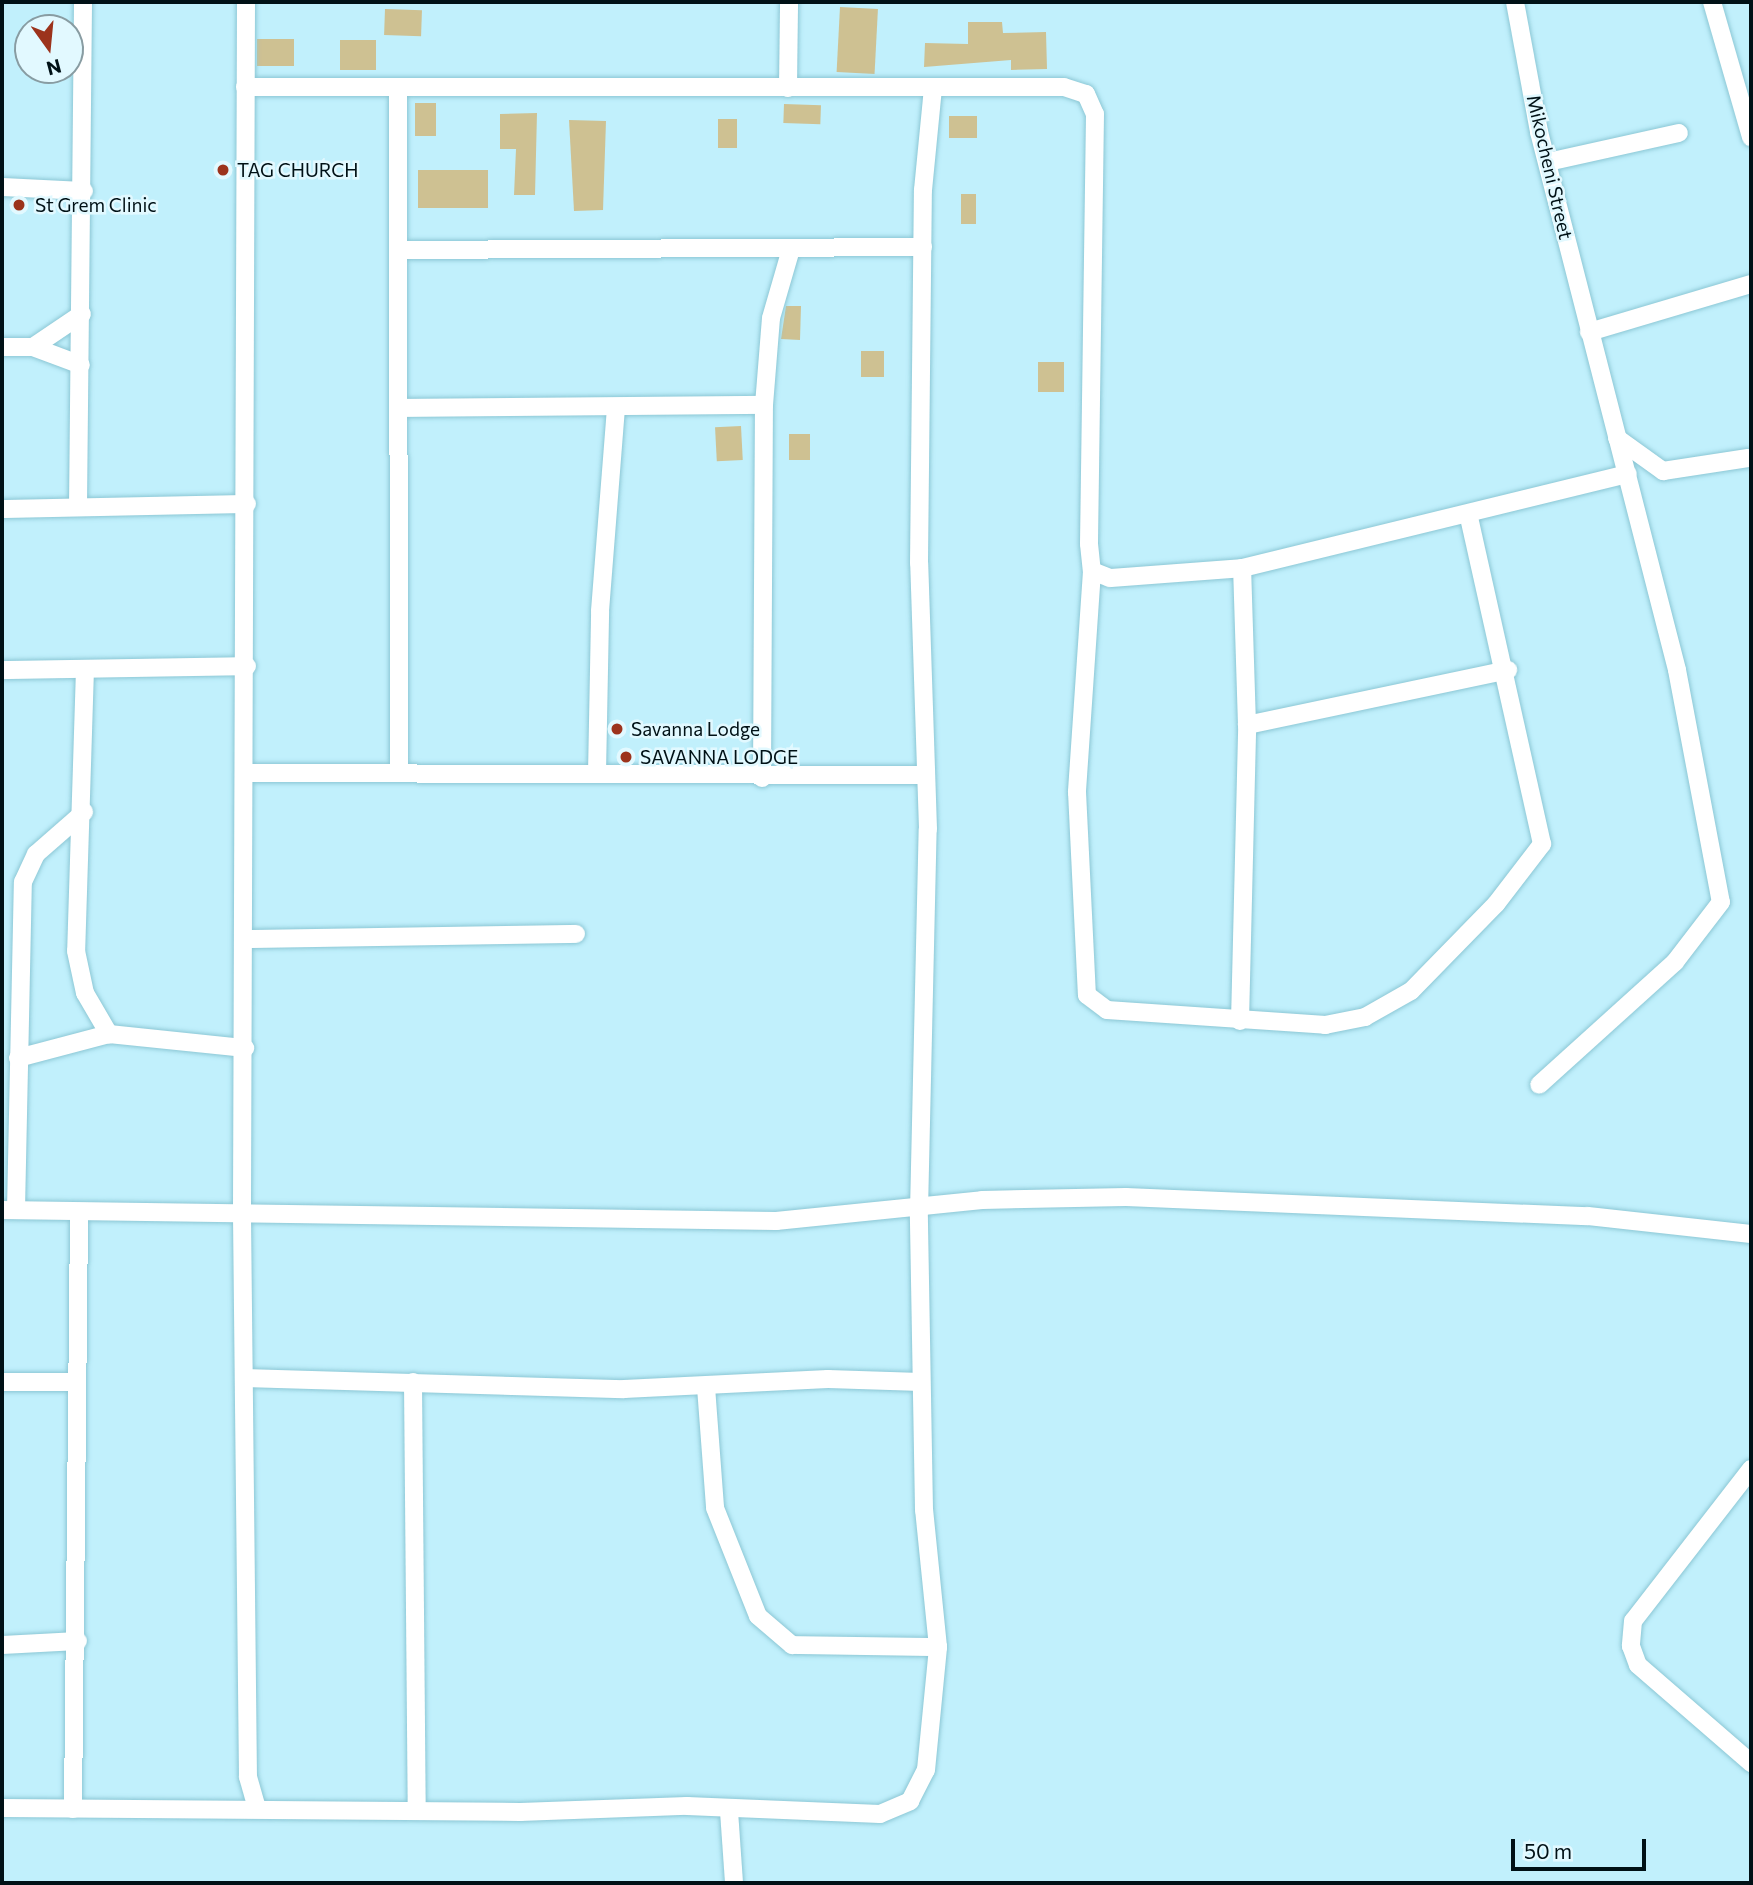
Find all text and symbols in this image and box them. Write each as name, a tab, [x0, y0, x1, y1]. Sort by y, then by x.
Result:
north arrow	[14, 14, 84, 84]
text: N	[44, 55, 64, 81]
street label: Mikocheni Street	[1522, 92, 1578, 242]
place label: TAG CHURCH	[237, 159, 358, 181]
marker: TAG CHURCH	[215, 162, 231, 178]
place label: St Grem Clinic	[35, 194, 157, 216]
marker: St Grem Clinic	[9, 195, 29, 215]
place label: Savanna Lodge	[631, 718, 760, 740]
marker: Savanna Lodge	[609, 721, 625, 737]
place label: SAVANNA LODGE	[640, 746, 798, 768]
marker: SAVANNA LODGE	[618, 749, 634, 765]
scale bar	[1515, 1826, 1650, 1870]
text: 50 m	[1524, 1838, 1572, 1863]

